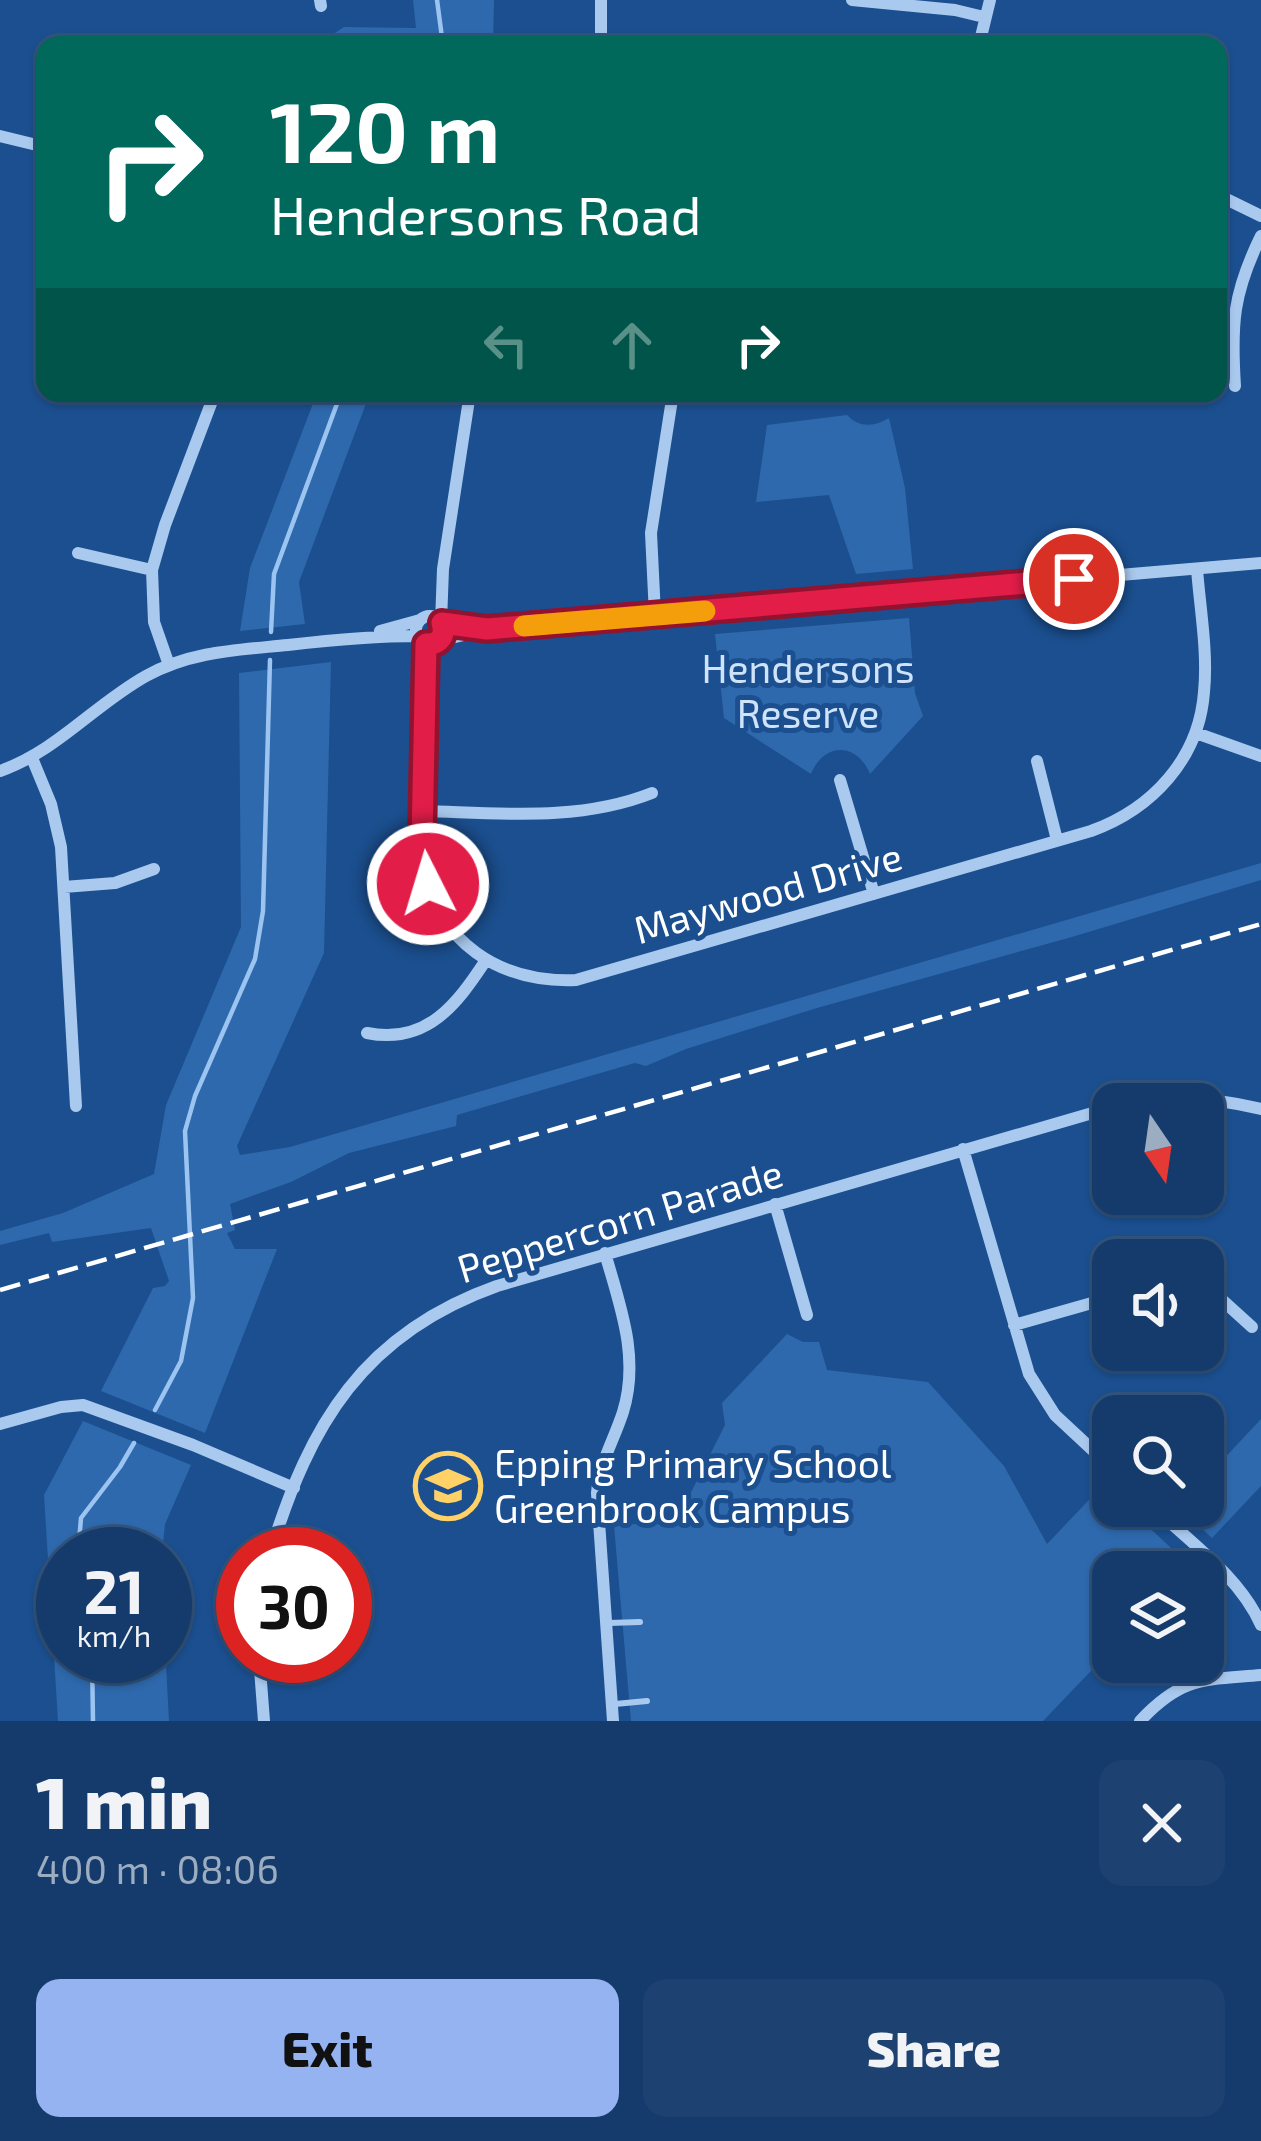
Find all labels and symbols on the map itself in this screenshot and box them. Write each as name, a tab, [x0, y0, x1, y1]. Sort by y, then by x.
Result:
pin	[1023, 528, 1125, 630]
park label: Hendersons Reserve	[701, 644, 915, 736]
position arrow	[365, 821, 491, 947]
street label: Maywood Drive	[628, 831, 907, 952]
north arrow	[1092, 1083, 1224, 1215]
street label: Peppercorn Parade	[451, 1148, 788, 1291]
place label: Epping Primary School Greenbrook Campus	[494, 1439, 892, 1531]
school or university icon: Epping Primary School Greenbrook Campus	[413, 1451, 483, 1521]
speed limit sign: 30	[216, 1527, 372, 1683]

